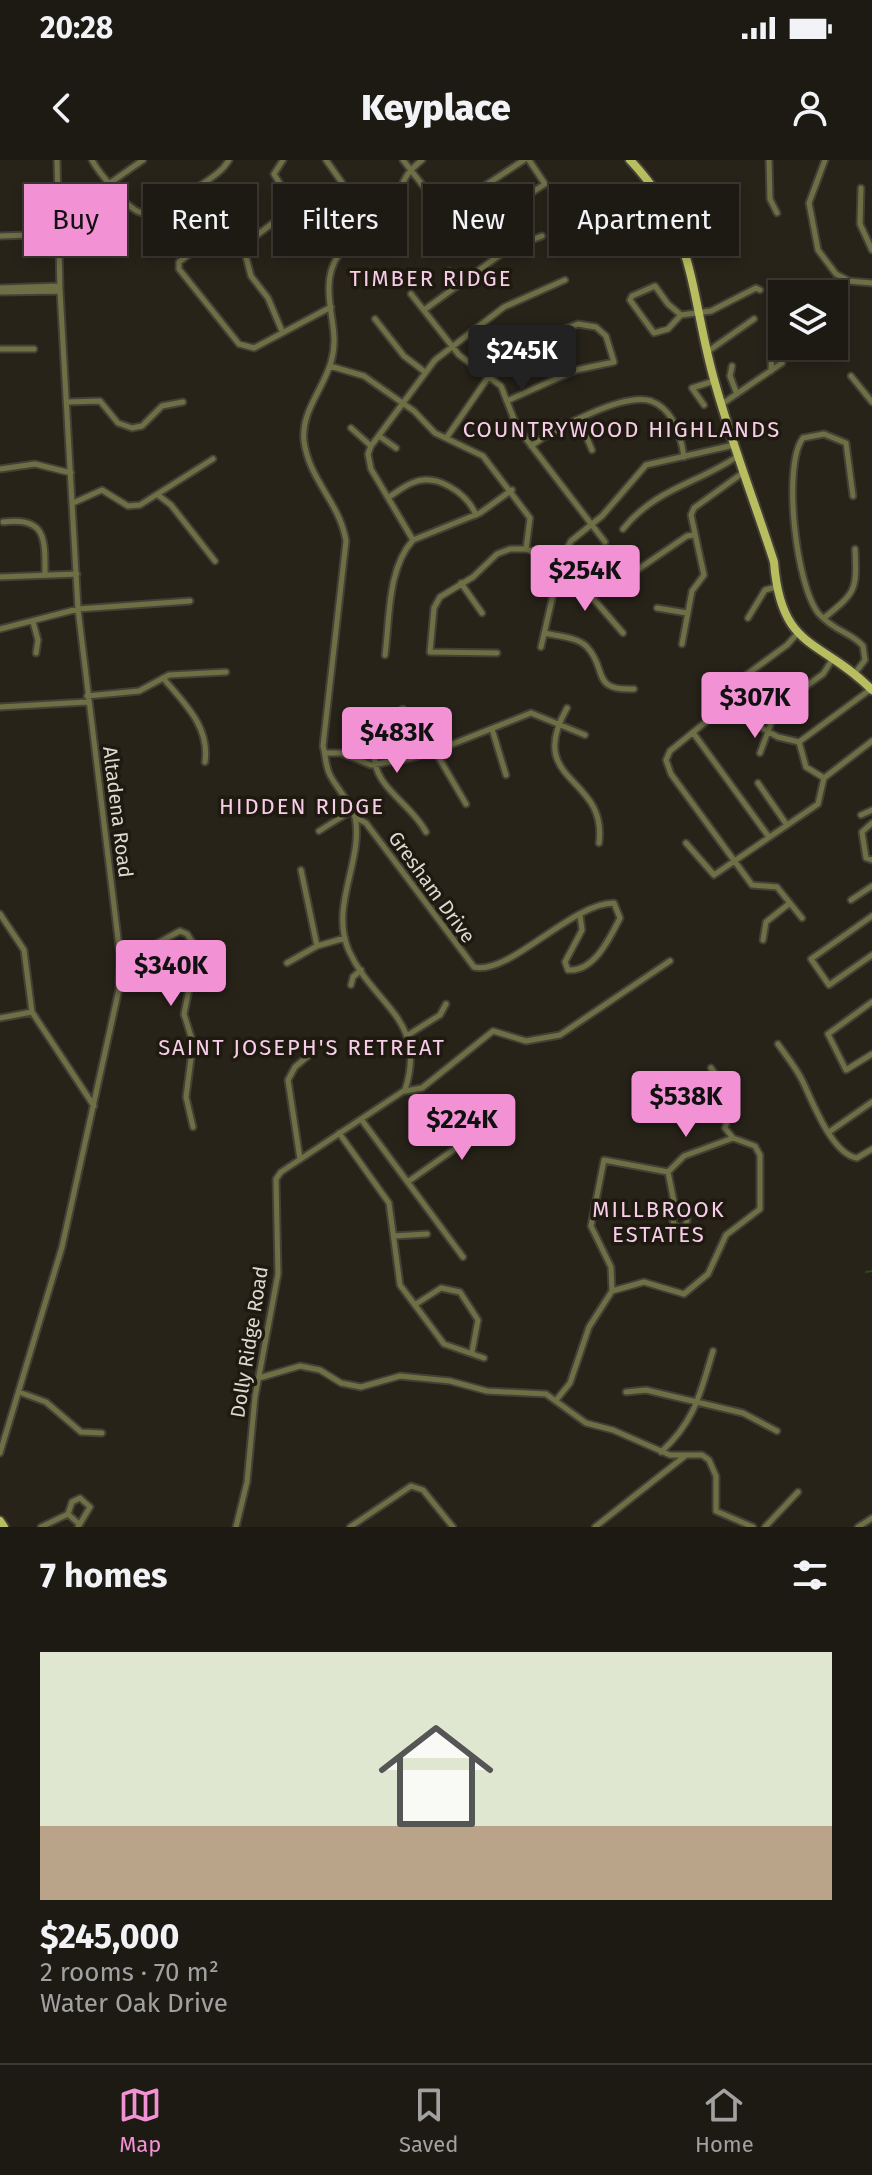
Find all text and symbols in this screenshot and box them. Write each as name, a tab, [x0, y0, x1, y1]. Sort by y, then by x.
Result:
text: 20:28	[40, 10, 113, 46]
icon: back	[40, 86, 84, 130]
text: Keyplace	[361, 86, 511, 130]
icon: person	[788, 86, 832, 130]
chip: Buy	[24, 184, 127, 256]
chip: Rent	[143, 184, 257, 256]
chip: Filters	[273, 184, 407, 256]
chip: New	[423, 184, 533, 256]
chip: Apartment	[549, 184, 739, 256]
district label: TIMBER RIDGE	[350, 265, 512, 292]
map controls	[768, 280, 848, 360]
button: layers	[768, 280, 848, 360]
pin: $245K	[466, 325, 578, 393]
text: $245K	[486, 335, 558, 366]
district label: COUNTRYWOOD HIGHLANDS	[463, 416, 781, 443]
pin: $254K	[529, 545, 641, 613]
text: $254K	[549, 555, 621, 586]
pin: $307K	[699, 672, 811, 740]
text: $307K	[719, 682, 791, 713]
pin: $483K	[341, 707, 453, 775]
text: $483K	[360, 717, 434, 748]
street label: Altadena Road	[98, 745, 138, 879]
district label: HIDDEN RIDGE	[219, 793, 385, 820]
street label: Gresham Drive	[384, 827, 480, 947]
pin: $340K	[115, 940, 227, 1008]
text: $340K	[134, 950, 208, 981]
district label: SAINT JOSEPH'S RETREAT	[158, 1034, 446, 1061]
pin: $538K	[630, 1071, 742, 1139]
text: $538K	[649, 1081, 723, 1112]
pin: $224K	[406, 1094, 518, 1162]
text: $224K	[426, 1104, 498, 1135]
district label: MILLBROOK ESTATES	[592, 1196, 726, 1248]
street label: Dolly Ridge Road	[225, 1264, 273, 1420]
icon: filters	[788, 1553, 832, 1597]
text: 7 homes	[40, 1555, 167, 1596]
icon: home	[364, 1704, 508, 1848]
text: $245,000	[40, 1916, 179, 1957]
text: 2 rooms · 70 m²	[40, 1957, 219, 1988]
text: Water Oak Drive	[40, 1988, 228, 2019]
tab: Map	[118, 2083, 162, 2158]
tab: Saved	[399, 2083, 458, 2158]
tab: Home	[695, 2083, 754, 2158]

